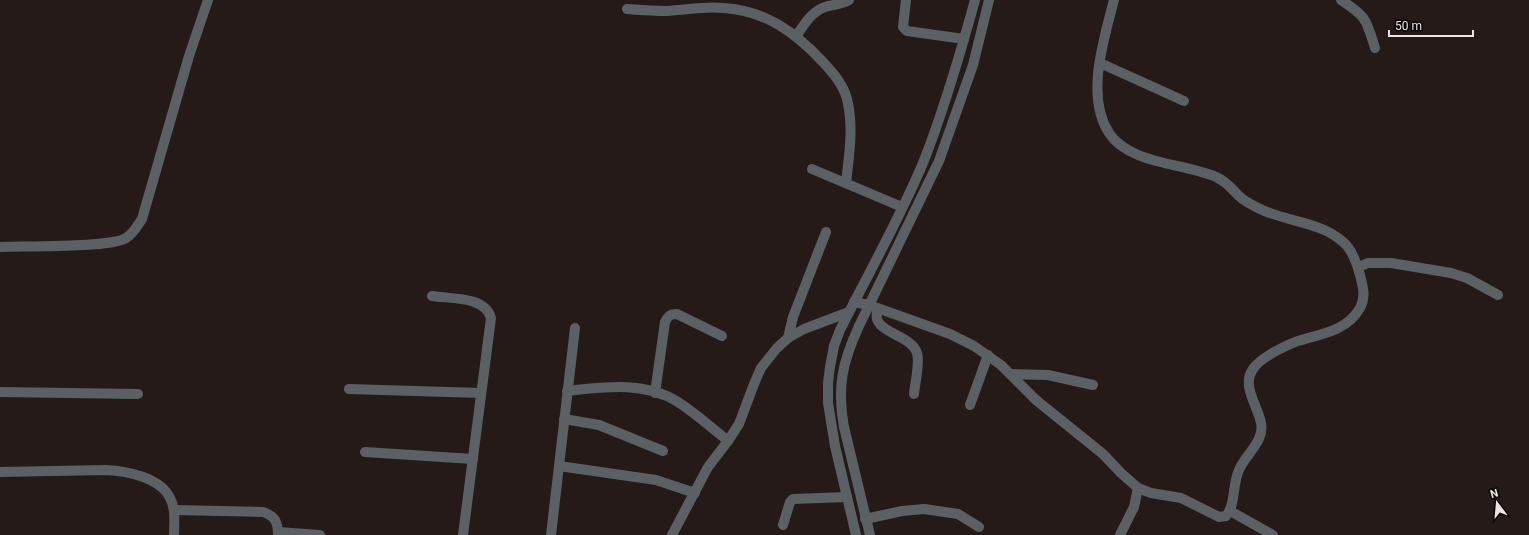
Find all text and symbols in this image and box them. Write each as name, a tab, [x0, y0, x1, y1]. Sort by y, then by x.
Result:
scale bar	[1389, 12, 1473, 38]
text: 50 m	[1395, 19, 1422, 33]
north arrow	[1477, 483, 1517, 523]
text: N	[1489, 486, 1500, 501]

